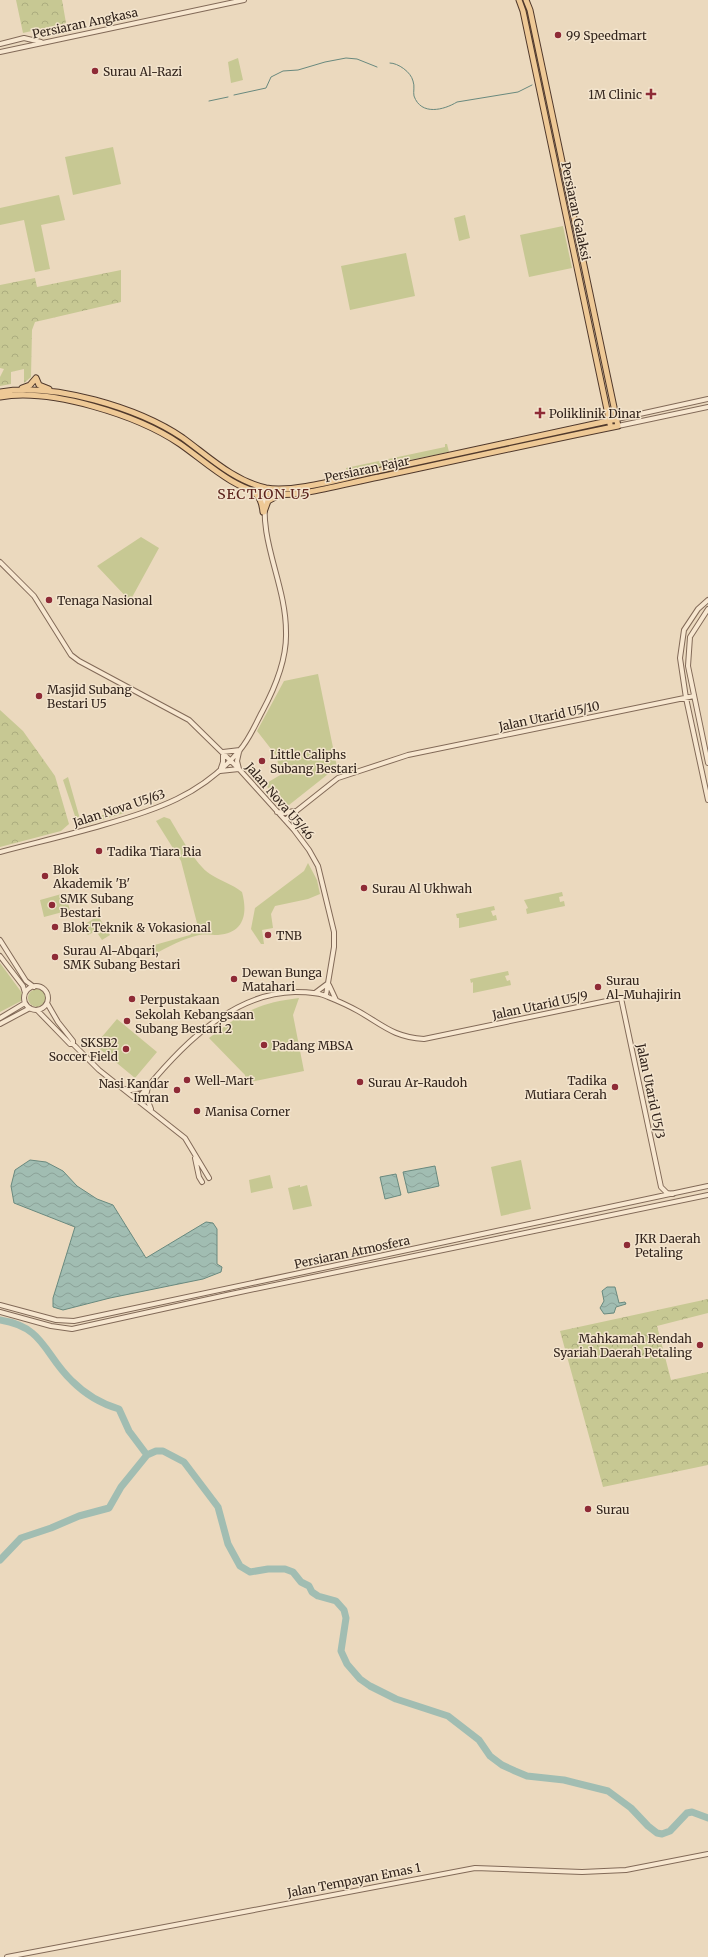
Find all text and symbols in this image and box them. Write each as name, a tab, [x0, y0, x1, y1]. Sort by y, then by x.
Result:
street label: Persiaran Angkasa	[31, 4, 140, 42]
place label: 99 Speedmart	[566, 28, 647, 43]
marker: 99 Speedmart	[553, 30, 563, 40]
place label: Surau Al-Razi	[103, 64, 182, 79]
marker: Surau Al-Razi	[90, 66, 100, 76]
place label: 1M Clinic	[589, 87, 642, 102]
marker: 1M Clinic	[645, 88, 657, 100]
street label: Persiaran Galaksi	[558, 160, 594, 262]
place label: Poliklinik Dinar	[549, 406, 642, 421]
marker: Poliklinik Dinar	[534, 407, 546, 419]
street label: Persiaran Fajar	[323, 453, 411, 485]
district label: SECTION U5	[217, 485, 311, 503]
place label: Tenaga Nasional	[57, 593, 153, 608]
marker: Tenaga Nasional	[44, 595, 54, 605]
place label: Masjid Subang Bestari U5	[47, 682, 132, 711]
marker: Masjid Subang Bestari U5	[34, 691, 44, 701]
street label: Jalan Utarid U5/10	[496, 698, 601, 734]
place label: Little Caliphs Subang Bestari	[270, 747, 357, 776]
marker: Little Caliphs Subang Bestari	[257, 756, 267, 766]
street label: Jalan Nova U5/46	[242, 759, 317, 843]
street label: Jalan Nova U5/63	[70, 786, 167, 830]
place label: Tadika Tiara Ria	[107, 844, 202, 859]
marker: Tadika Tiara Ria	[94, 846, 104, 856]
place label: Blok Akademik 'B'	[52, 862, 130, 891]
marker: Blok Akademik 'B'	[40, 871, 50, 881]
place label: Surau Al Ukhwah	[372, 881, 472, 896]
marker: Surau Al Ukhwah	[359, 883, 369, 893]
place label: SMK Subang Bestari	[60, 891, 134, 920]
marker: SMK Subang Bestari	[47, 900, 57, 910]
place label: Blok Teknik & Vokasional	[63, 920, 211, 935]
marker: Blok Teknik & Vokasional	[50, 922, 60, 932]
place label: TNB	[276, 928, 302, 943]
marker: TNB	[263, 930, 273, 940]
place label: Surau Al-Abqari, SMK Subang Bestari	[63, 943, 181, 972]
marker: Surau Al-Abqari, SMK Subang Bestari	[50, 952, 60, 962]
place label: Dewan Bunga Matahari	[242, 965, 323, 994]
place label: Surau Al-Muhajirin	[605, 973, 681, 1002]
marker: Dewan Bunga Matahari	[229, 974, 239, 984]
marker: Surau Al-Muhajirin	[593, 982, 603, 992]
street label: Jalan Utarid U5/9	[490, 988, 589, 1023]
place label: Perpustakaan	[140, 992, 220, 1007]
marker: Perpustakaan	[127, 994, 137, 1004]
place label: Sekolah Kebangsaan Subang Bestari 2	[135, 1007, 254, 1036]
marker: Sekolah Kebangsaan Subang Bestari 2	[122, 1016, 132, 1026]
place label: SKSB2 Soccer Field	[49, 1035, 118, 1064]
place label: Padang MBSA	[272, 1038, 354, 1053]
marker: Padang MBSA	[259, 1040, 269, 1050]
street label: Jalan Utarid U5/3	[633, 1041, 668, 1140]
marker: SKSB2 Soccer Field	[121, 1044, 131, 1054]
place label: Well-Mart	[194, 1073, 254, 1088]
place label: Tadika Mutiara Cerah	[525, 1073, 608, 1102]
marker: Well-Mart	[182, 1075, 192, 1085]
place label: Surau Ar-Raudoh	[368, 1075, 467, 1090]
place label: Nasi Kandar Imran	[99, 1076, 170, 1105]
marker: Surau Ar-Raudoh	[355, 1077, 365, 1087]
marker: Tadika Mutiara Cerah	[610, 1082, 620, 1092]
marker: Nasi Kandar Imran	[172, 1085, 182, 1095]
place label: Manisa Corner	[205, 1104, 291, 1119]
marker: Manisa Corner	[192, 1106, 202, 1116]
place label: JKR Daerah Petaling	[634, 1231, 701, 1260]
street label: Persiaran Atmosfera	[293, 1232, 412, 1272]
marker: JKR Daerah Petaling	[622, 1240, 632, 1250]
place label: Mahkamah Rendah Syariah Daerah Petaling	[553, 1331, 693, 1360]
marker: Mahkamah Rendah Syariah Daerah Petaling	[695, 1340, 705, 1350]
place label: Surau	[596, 1502, 630, 1517]
marker: Surau	[583, 1504, 593, 1514]
street label: Jalan Tempayan Emas 1	[285, 1860, 422, 1900]

